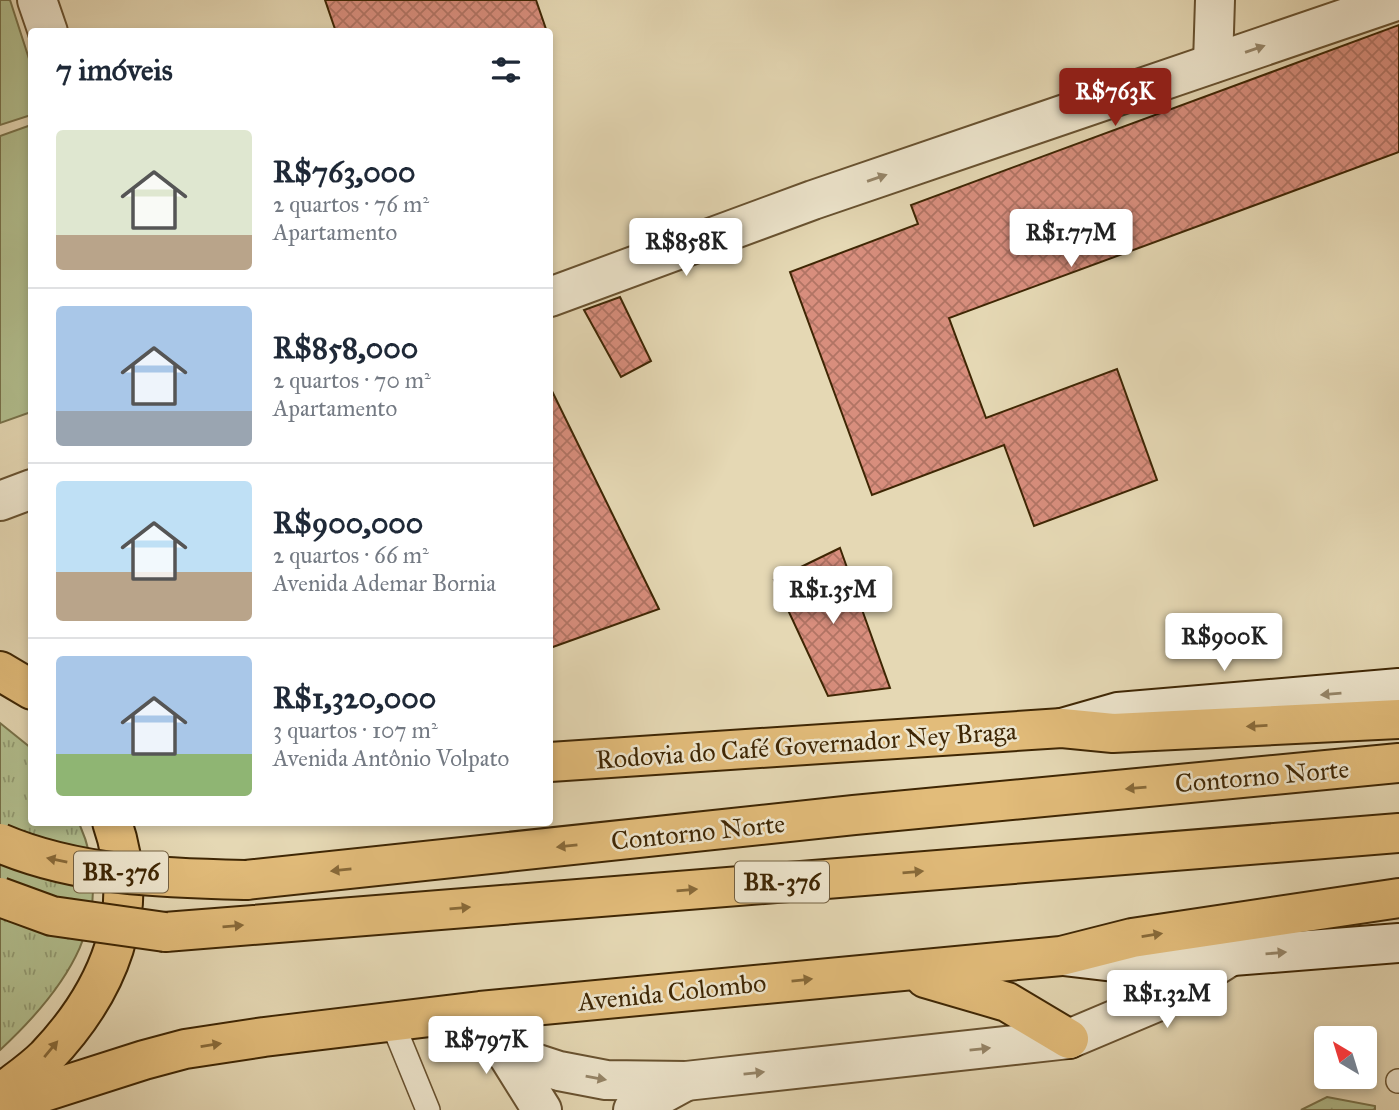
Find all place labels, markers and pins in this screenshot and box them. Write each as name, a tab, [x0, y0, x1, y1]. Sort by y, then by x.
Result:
pin: R$763K	[1058, 68, 1172, 128]
pin: R$1.77M	[1006, 210, 1136, 269]
pin: R$858K	[629, 218, 743, 278]
pin: R$1.35M	[768, 566, 898, 626]
pin: R$900K	[1167, 614, 1281, 673]
pin: R$1.32M	[1102, 970, 1232, 1030]
pin: R$797K	[429, 1016, 543, 1076]

